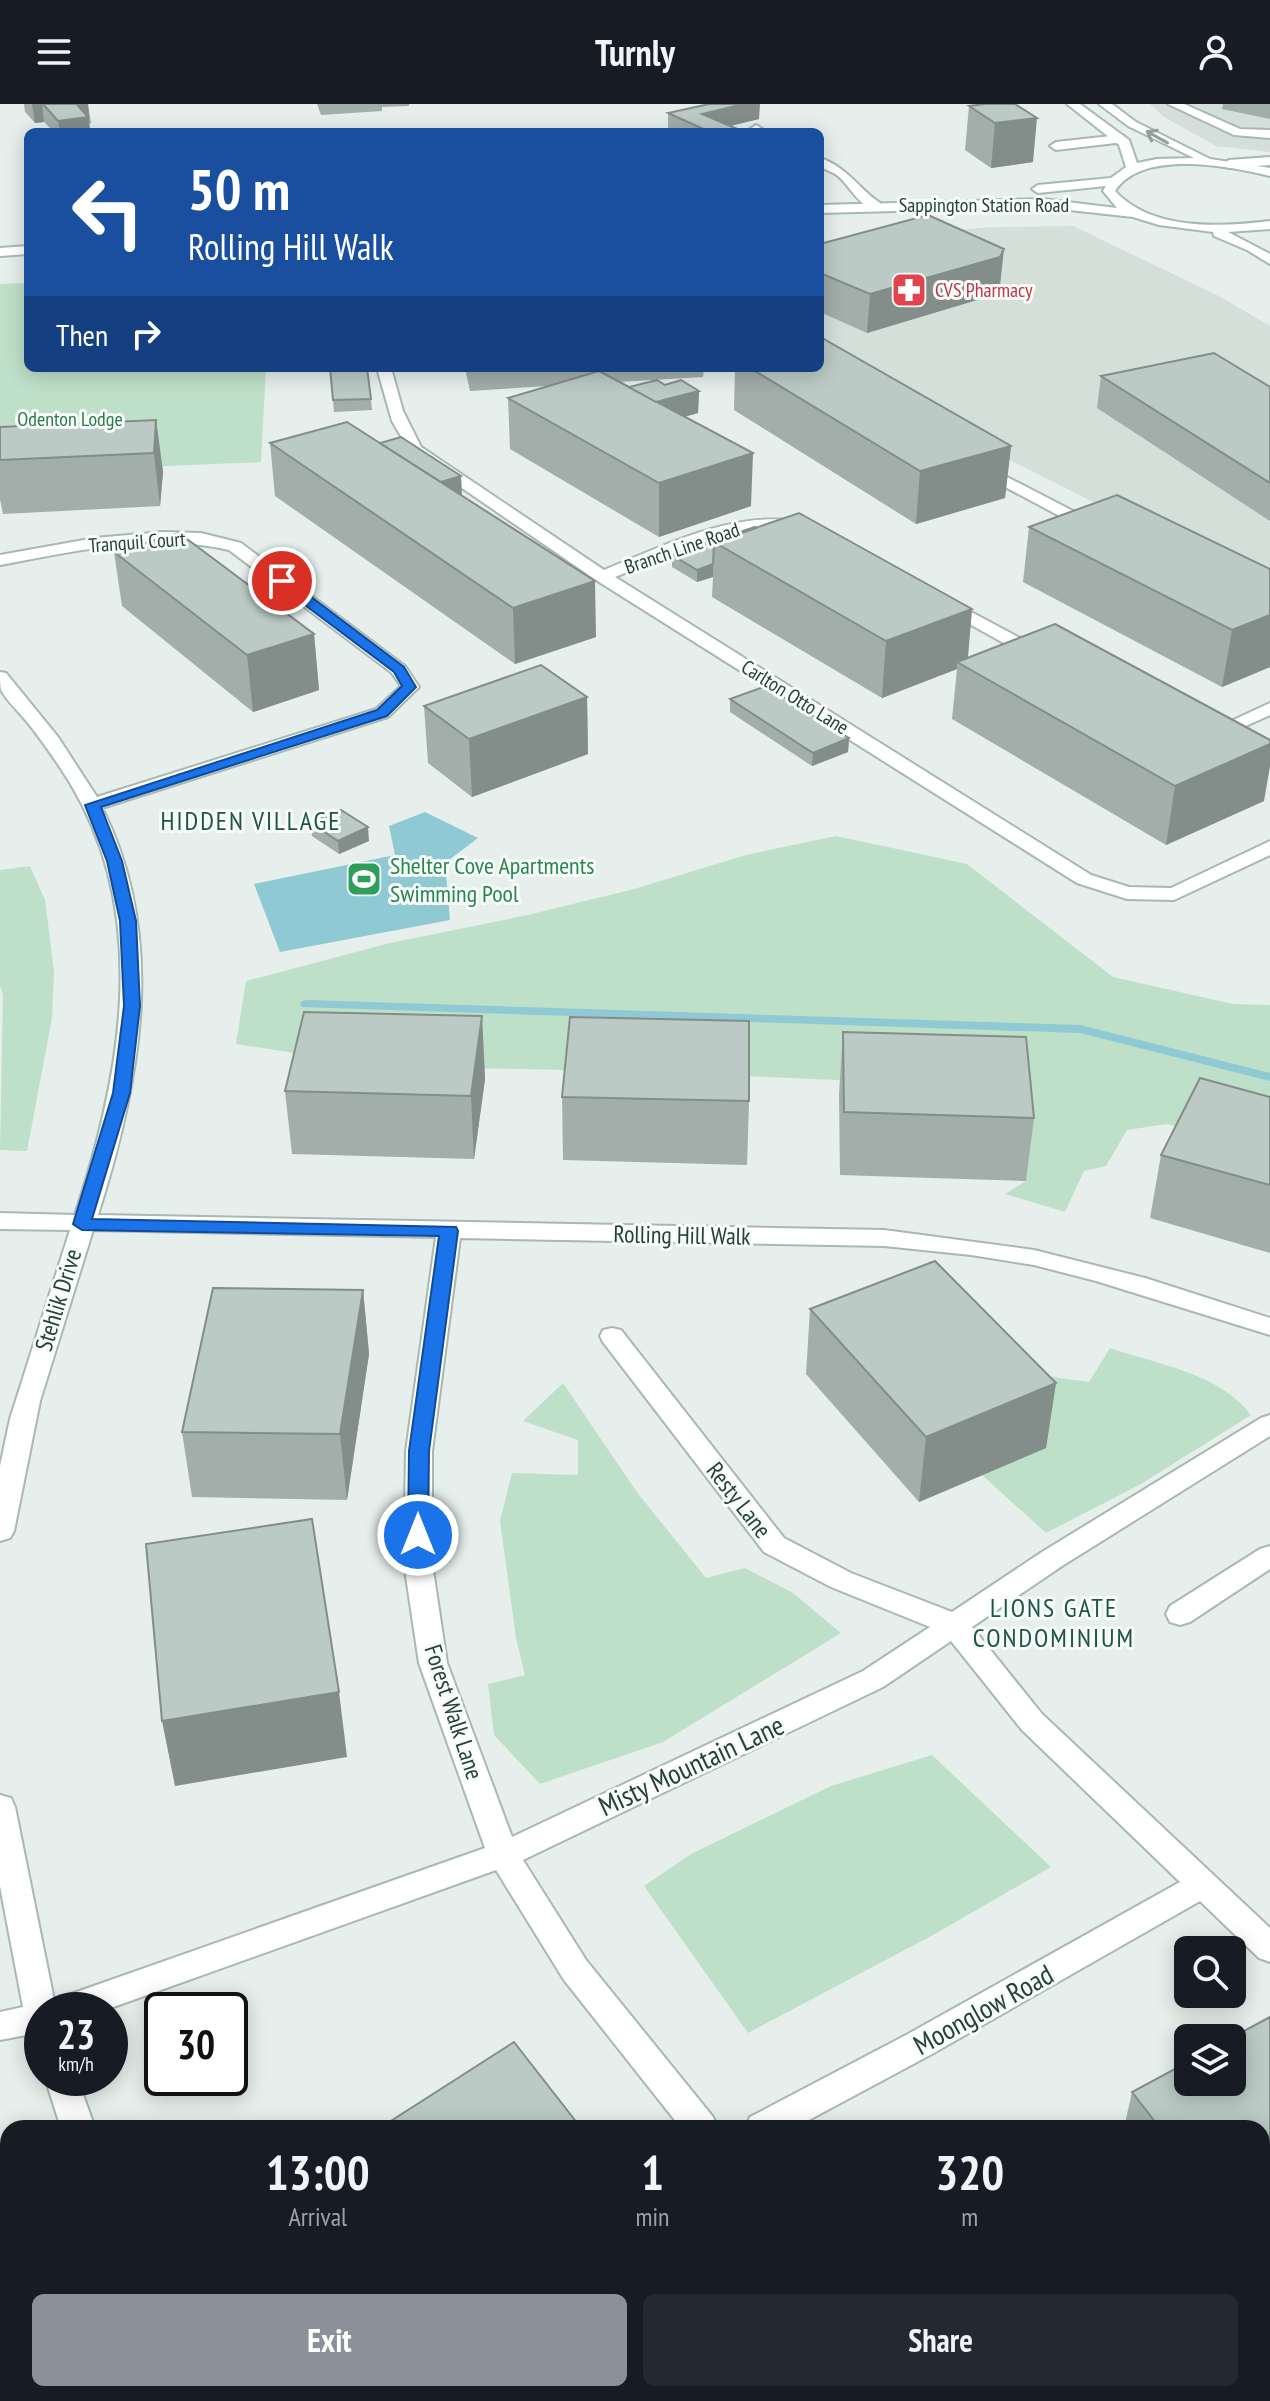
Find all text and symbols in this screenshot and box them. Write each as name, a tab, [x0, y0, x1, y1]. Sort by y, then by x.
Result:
text: Turnly	[595, 29, 675, 76]
icon: menu	[32, 30, 76, 74]
icon: person	[1194, 30, 1238, 74]
one-way arrow	[1146, 129, 1169, 145]
text: 50 m	[188, 153, 290, 225]
icon: left	[56, 160, 160, 264]
street label: Sappington Station Road	[899, 192, 1069, 218]
text: Rolling Hill Walk	[188, 223, 394, 270]
pharmacy icon: CVS Pharmacy	[890, 271, 928, 309]
place label: CVS Pharmacy	[935, 277, 1033, 303]
icon: right	[124, 312, 168, 356]
text: Then	[56, 315, 108, 354]
park label: Odenton Lodge	[17, 406, 123, 432]
street label: Branch Line Road	[621, 516, 743, 580]
street label: Tranquil Court	[87, 526, 187, 558]
pin	[248, 547, 316, 615]
icon: arrive	[260, 559, 304, 603]
street label: Carlton Otto Lane	[736, 654, 854, 740]
district label: HIDDEN VILLAGE	[161, 804, 341, 837]
place label: Shelter Cove Apartments Swimming Pool	[390, 850, 594, 909]
sports icon: Shelter Cove Apartments Swimming Pool	[345, 860, 383, 898]
street label: Rolling Hill Walk	[613, 1218, 751, 1252]
street label: Stehlik Drive	[28, 1245, 88, 1355]
street label: Resty Lane	[700, 1456, 778, 1544]
position arrow	[376, 1493, 460, 1577]
district label: LIONS GATE CONDOMINIUM	[973, 1591, 1135, 1654]
street label: Forest Walk Lane	[418, 1641, 490, 1783]
street label: Misty Mountain Lane	[592, 1706, 790, 1824]
map controls	[1174, 1936, 1246, 2096]
button: search	[1174, 1936, 1246, 2008]
street label: Moonglow Road	[906, 1955, 1060, 2063]
speed limit sign: 30	[144, 1992, 248, 2096]
text: 23	[57, 2008, 95, 2060]
button: layers	[1174, 2024, 1246, 2096]
text: km/h	[58, 2051, 94, 2077]
text: 13:00	[266, 2141, 370, 2203]
text: 1	[641, 2141, 664, 2203]
text: 320	[935, 2141, 1004, 2203]
text: Arrival	[288, 2200, 347, 2233]
text: min	[635, 2200, 669, 2233]
text: m	[961, 2200, 978, 2233]
button: Exit	[32, 2294, 627, 2386]
button: Share	[643, 2294, 1238, 2386]

